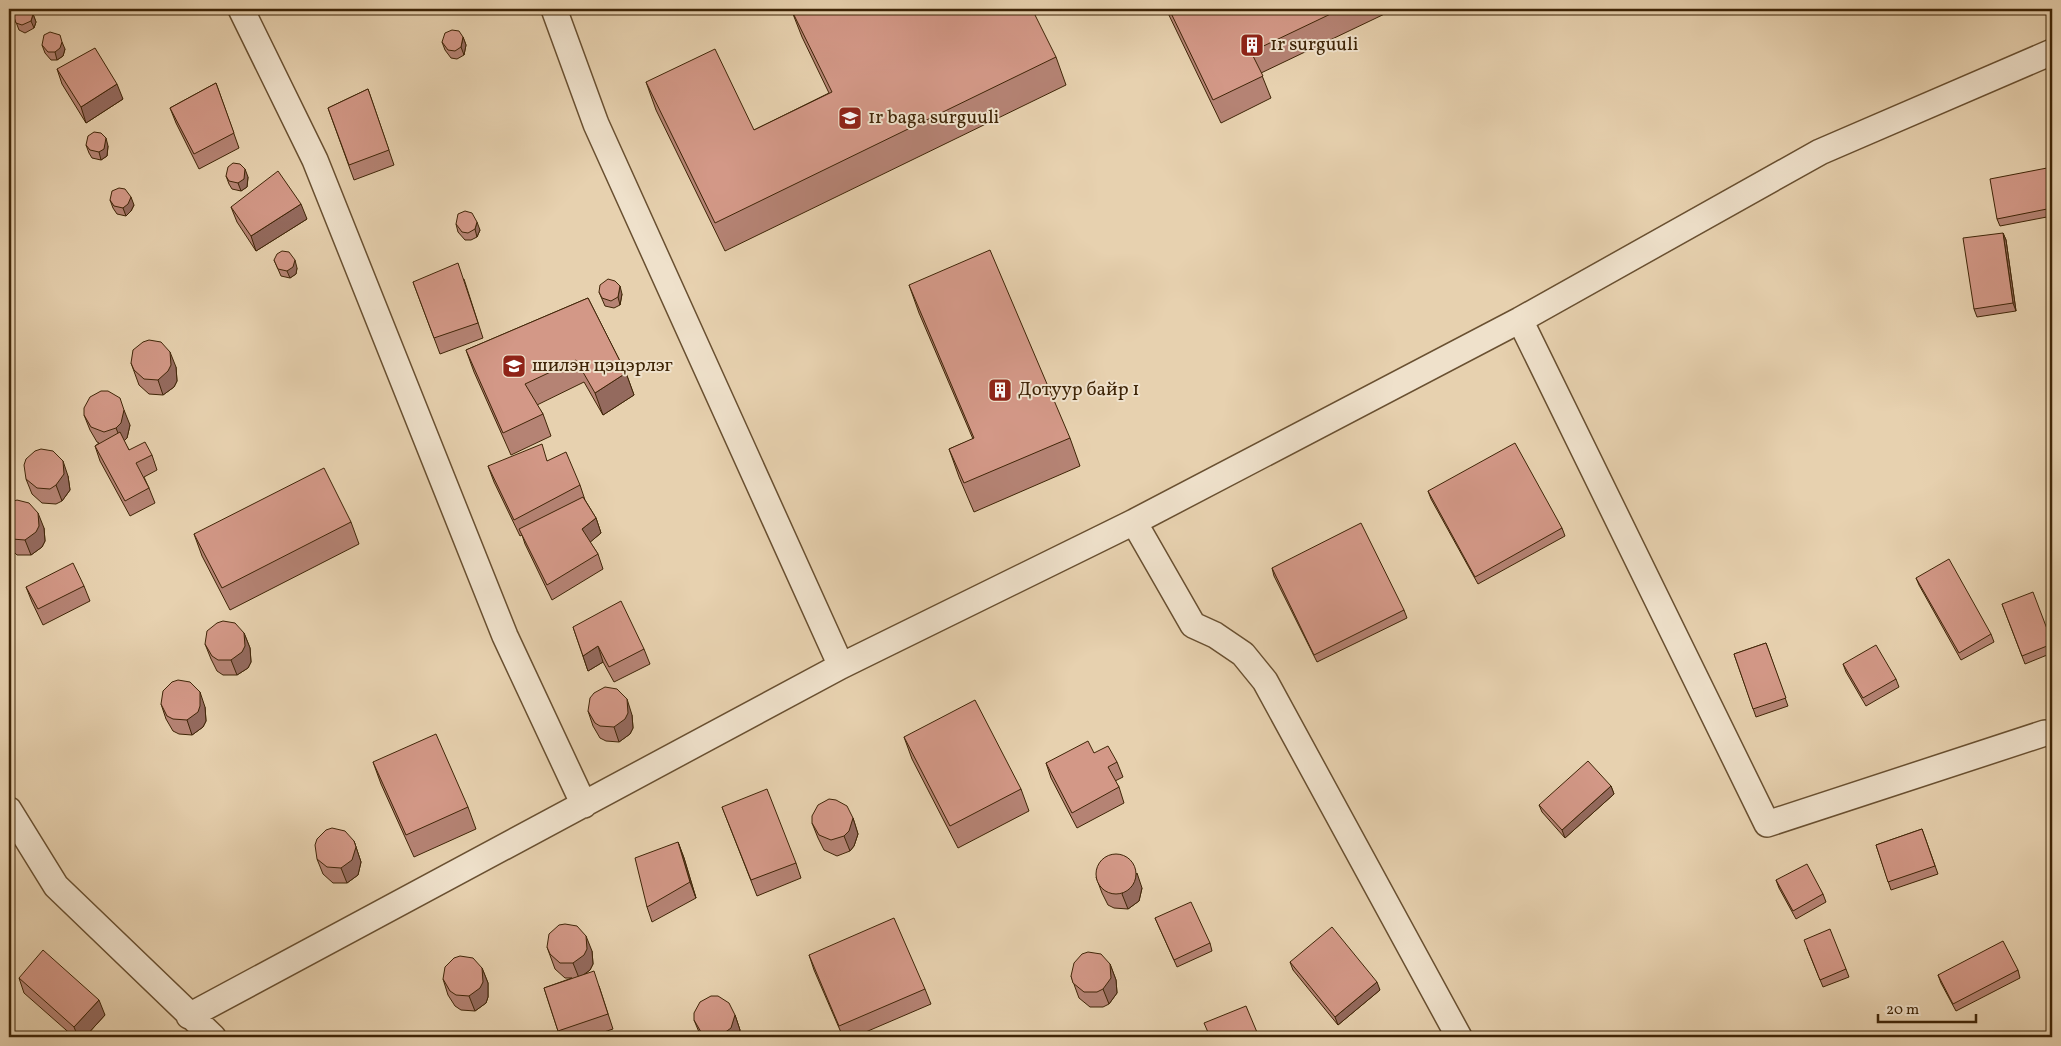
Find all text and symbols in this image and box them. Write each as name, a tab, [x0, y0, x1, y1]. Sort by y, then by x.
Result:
building icon: 1r surguuli	[1239, 32, 1265, 58]
place label: 1r surguuli	[1270, 32, 1359, 58]
school or university icon: 1r baga surguuli	[837, 105, 863, 131]
place label: 1r baga surguuli	[868, 105, 1000, 131]
school or university icon: шилэн цэцэрлэг	[501, 353, 527, 379]
place label: шилэн цэцэрлэг	[532, 353, 674, 379]
building icon: Дотуур байр 1	[987, 377, 1013, 403]
place label: Дотуур байр 1	[1018, 377, 1140, 403]
scale bar	[1878, 991, 1976, 1023]
text: 20 m	[1886, 1000, 1919, 1021]

